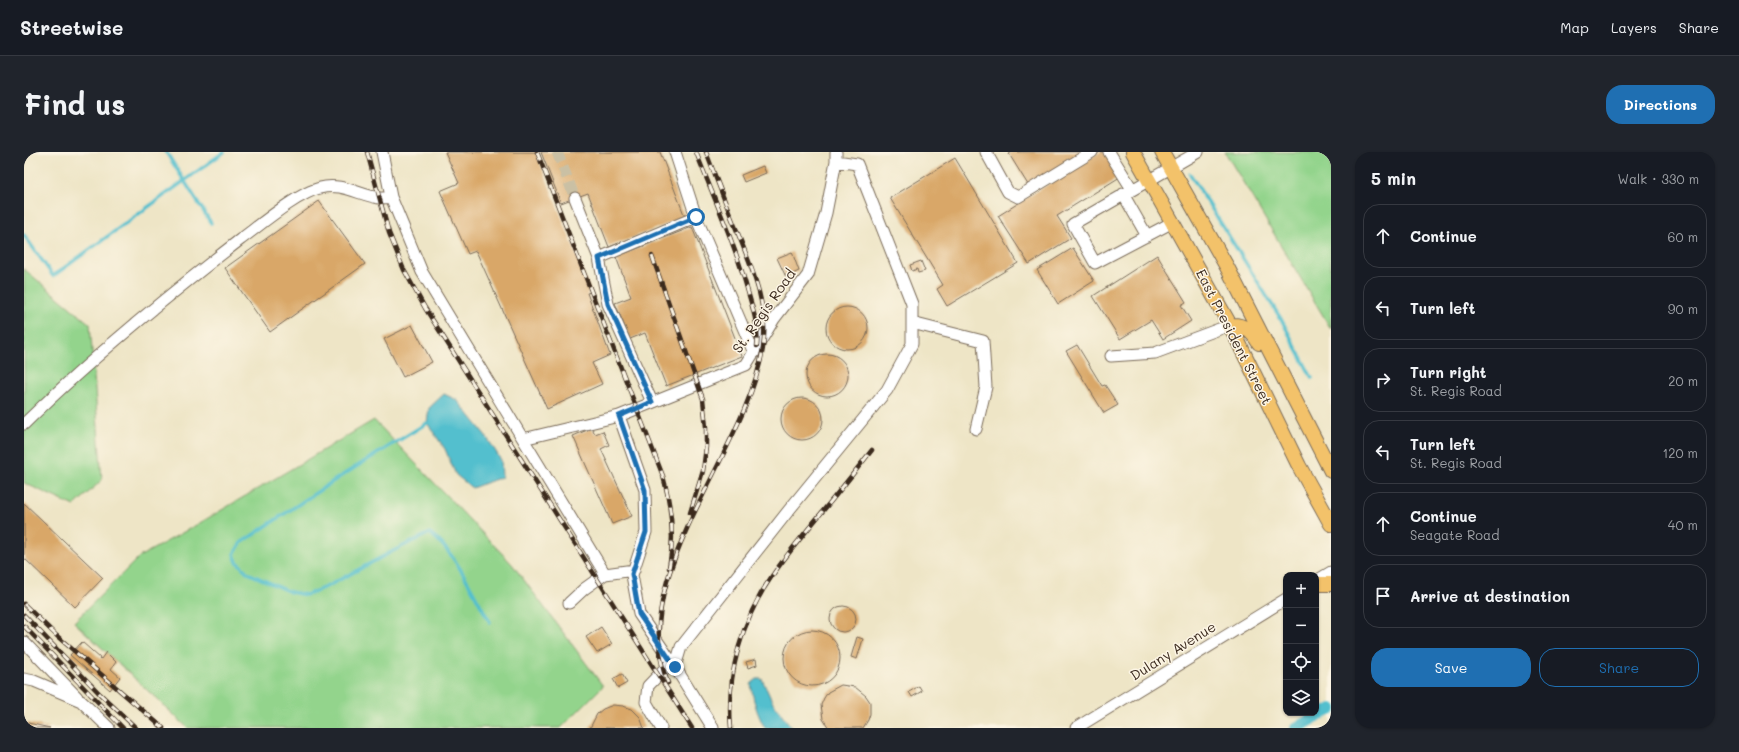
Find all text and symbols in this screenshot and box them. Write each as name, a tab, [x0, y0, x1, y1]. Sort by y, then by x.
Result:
text: Streetwise	[20, 15, 123, 40]
text: Map	[1560, 18, 1589, 37]
text: Layers	[1611, 18, 1657, 37]
text: Share	[1679, 18, 1719, 37]
button: Directions	[1606, 85, 1715, 124]
text: Find us	[24, 86, 125, 122]
text: 5 min	[1371, 167, 1416, 189]
text: Walk · 330 m	[1618, 170, 1699, 187]
route start	[687, 208, 705, 226]
icon: ahead	[1372, 225, 1394, 247]
text: Continue	[1410, 226, 1477, 246]
text: 60 m	[1668, 228, 1698, 245]
street label: St. Regis Road	[727, 265, 800, 357]
street label: East President Street	[1192, 266, 1277, 408]
icon: left	[1372, 297, 1394, 319]
text: Turn left	[1410, 298, 1475, 318]
text: 90 m	[1668, 300, 1698, 317]
text: Turn right	[1410, 362, 1487, 382]
icon: right	[1372, 369, 1394, 391]
text: 20 m	[1668, 372, 1698, 389]
text: St. Regis Road	[1410, 382, 1502, 399]
text: Turn left	[1410, 434, 1475, 454]
icon: left	[1372, 441, 1394, 463]
text: 120 m	[1662, 444, 1698, 461]
text: St. Regis Road	[1410, 454, 1502, 471]
text: Continue	[1410, 506, 1477, 526]
icon: ahead	[1372, 513, 1394, 535]
text: 40 m	[1668, 516, 1698, 533]
text: Seagate Road	[1410, 526, 1499, 543]
map controls	[1283, 572, 1319, 716]
button: +	[1283, 572, 1319, 608]
icon: arrive	[1372, 585, 1394, 607]
text: Arrive at destination	[1410, 586, 1570, 606]
button: −	[1283, 608, 1319, 644]
street label: Dulany Avenue	[1126, 617, 1219, 684]
button: locate	[1283, 644, 1319, 680]
button: Save	[1371, 648, 1531, 687]
button: Share	[1539, 648, 1699, 687]
route end	[666, 658, 684, 676]
button: layers	[1283, 680, 1319, 716]

